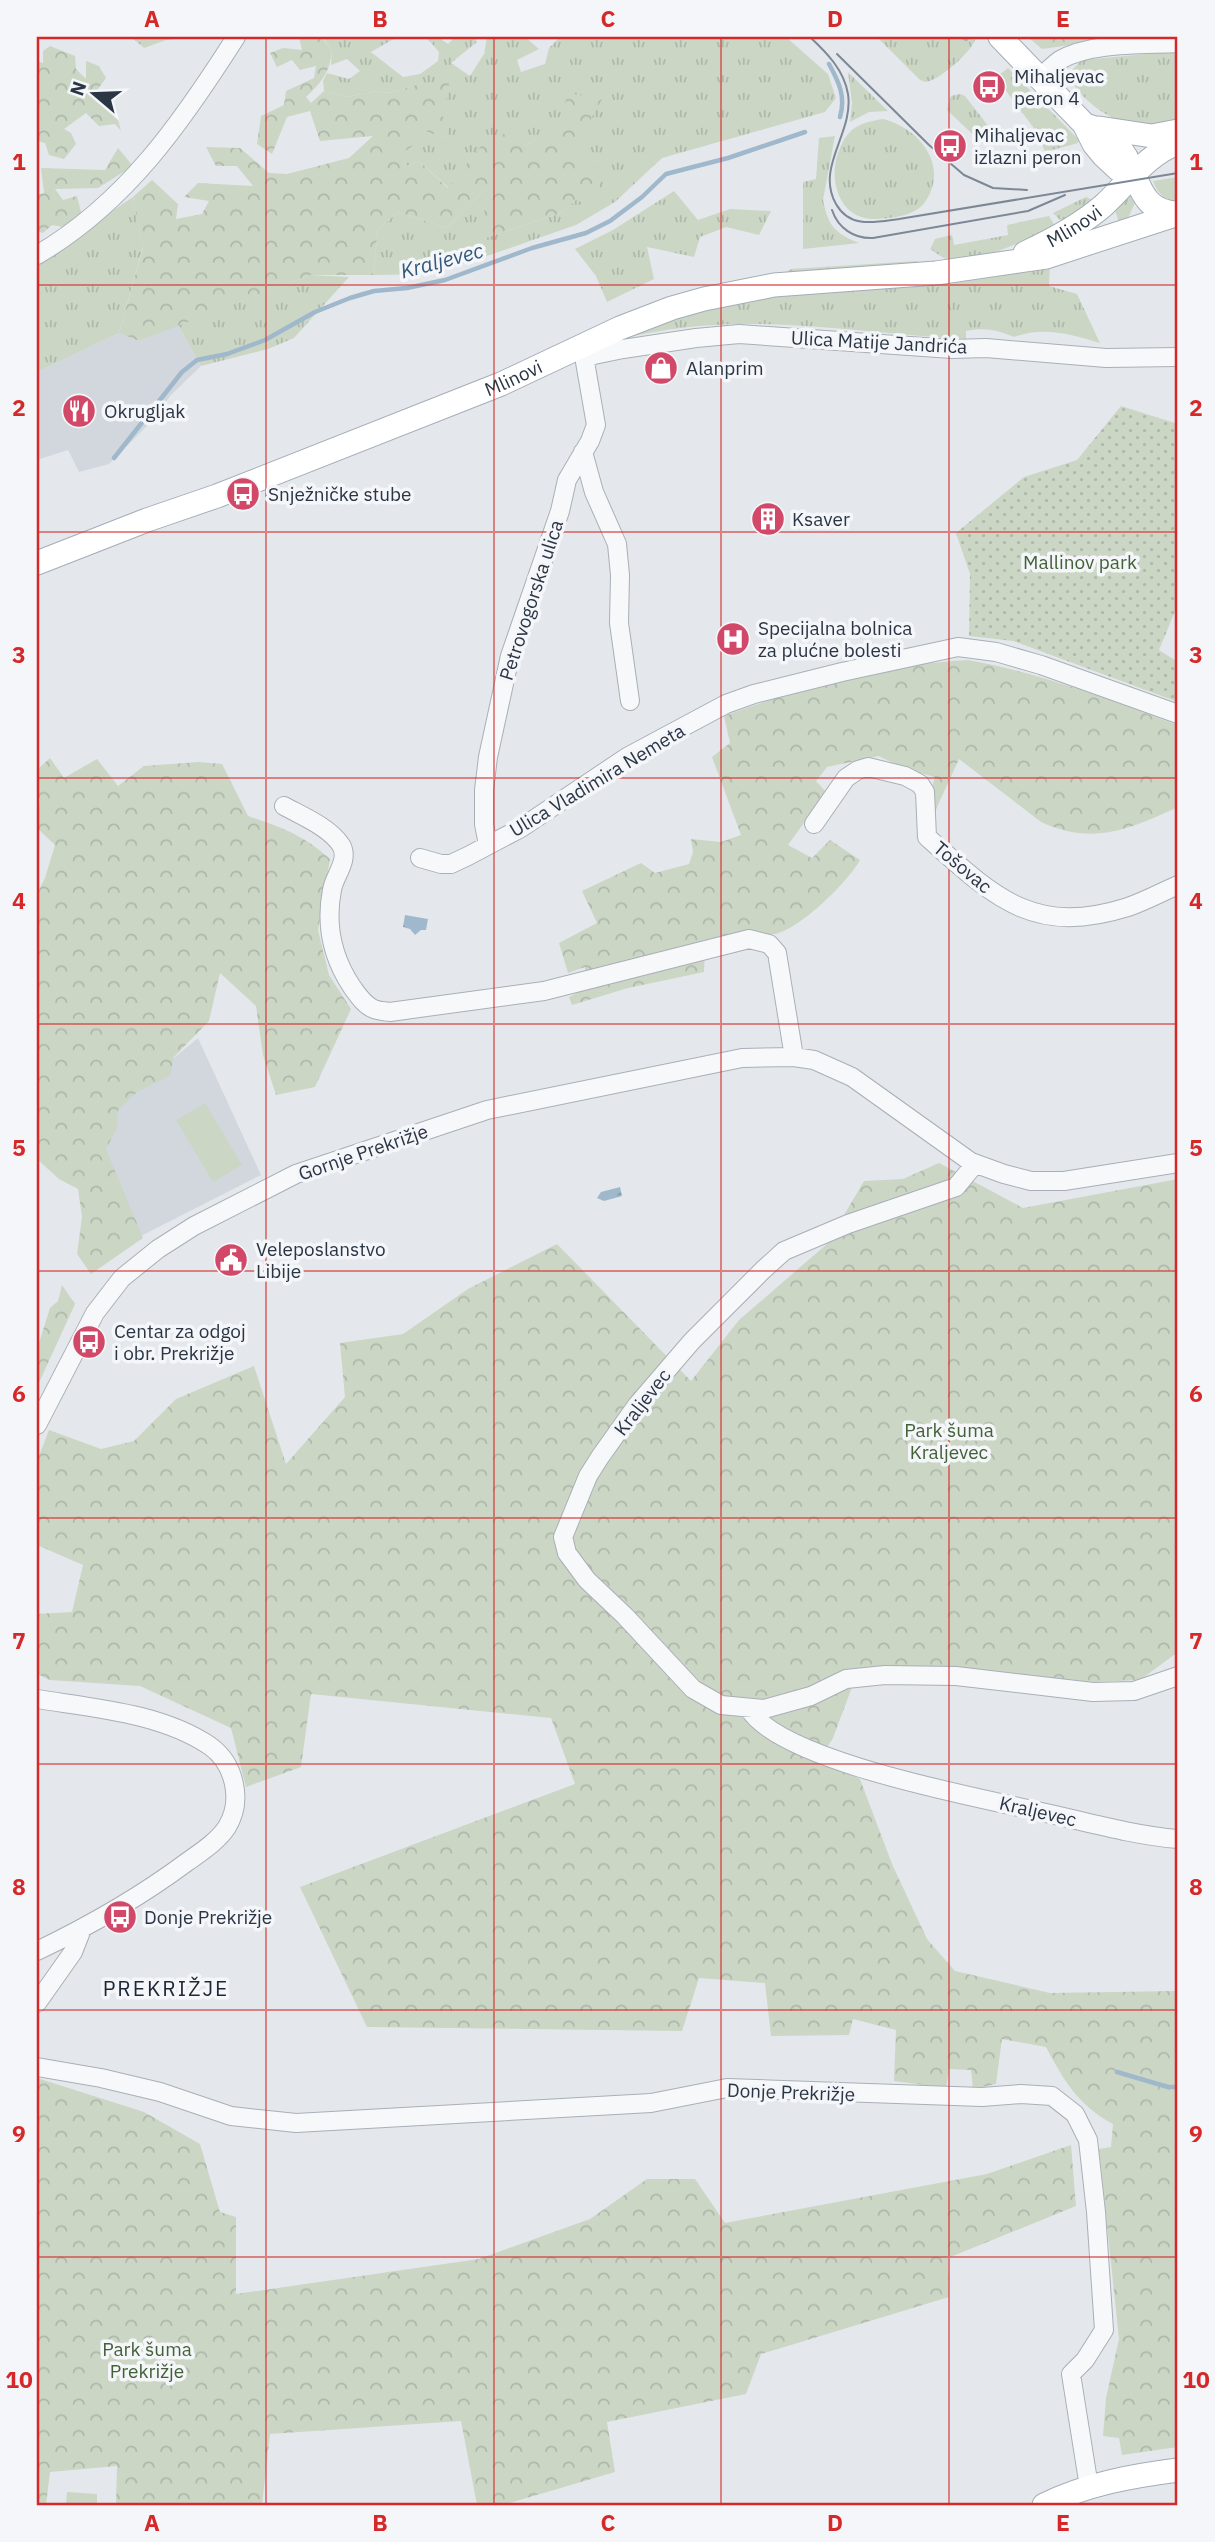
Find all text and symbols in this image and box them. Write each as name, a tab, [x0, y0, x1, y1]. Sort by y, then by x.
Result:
text: A	[144, 3, 160, 33]
text: B	[372, 3, 388, 33]
text: C	[601, 3, 616, 33]
text: D	[827, 3, 843, 33]
text: E	[1056, 3, 1070, 33]
north arrow	[60, 60, 130, 130]
place label: Mihaljevac peron 4	[1014, 64, 1105, 110]
bus stop icon: Mihaljevac peron 4	[970, 68, 1008, 106]
text: N	[64, 78, 92, 99]
place label: Mihaljevac izlazni peron	[974, 123, 1081, 169]
bus stop icon: Mihaljevac izlazni peron	[931, 127, 969, 165]
text: 1	[12, 146, 26, 176]
text: 1	[1189, 146, 1203, 176]
street label: Mlinovi	[1042, 200, 1107, 252]
water label: Kraljevec	[397, 236, 486, 285]
street label: Ulica Matije Jandrića	[790, 325, 968, 359]
shop icon: Alanprim	[642, 349, 680, 387]
street label: Mlinovi	[481, 354, 546, 401]
place label: Alanprim	[686, 356, 764, 380]
text: 2	[12, 392, 26, 422]
restaurant icon: Okrugljak	[60, 392, 98, 430]
text: 2	[1189, 392, 1203, 422]
place label: Okrugljak	[104, 399, 185, 423]
bus stop icon: Snježničke stube	[224, 475, 262, 513]
place label: Snježničke stube	[268, 482, 411, 506]
building icon: Ksaver	[749, 500, 787, 538]
place label: Ksaver	[792, 507, 850, 531]
street label: Petrovogorska ulica	[494, 517, 568, 683]
park label: Mallinov park	[1023, 550, 1137, 574]
place label: Specijalna bolnica za plućne bolesti	[758, 616, 912, 662]
hospital icon: Specijalna bolnica za plućne bolesti	[714, 620, 752, 658]
text: 3	[12, 639, 26, 669]
text: 3	[1189, 639, 1203, 669]
street label: Ulica Vladimira Nemeta	[505, 718, 689, 842]
street label: Tošovac	[929, 836, 997, 899]
text: 4	[12, 885, 26, 915]
text: 4	[1189, 885, 1203, 915]
street label: Gornje Prekrižje	[295, 1119, 431, 1185]
text: 5	[12, 1132, 26, 1162]
text: 5	[1189, 1132, 1203, 1162]
place label: Veleposlanstvo Libije	[256, 1237, 386, 1283]
public building icon: Veleposlanstvo Libije	[212, 1241, 250, 1279]
place label: Centar za odgoj i obr. Prekrižje	[114, 1319, 246, 1365]
bus stop icon: Centar za odgoj i obr. Prekrižje	[70, 1323, 108, 1361]
street label: Kraljevec	[608, 1363, 676, 1440]
text: 6	[12, 1378, 26, 1408]
text: 6	[1189, 1378, 1203, 1408]
park label: Park šuma Kraljevec	[904, 1418, 994, 1464]
text: 7	[12, 1625, 26, 1655]
text: 7	[1189, 1625, 1203, 1655]
street label: Kraljevec	[997, 1791, 1079, 1832]
text: 8	[12, 1871, 26, 1901]
text: 8	[1189, 1871, 1203, 1901]
bus stop icon: Donje Prekrižje	[101, 1898, 139, 1936]
place label: Donje Prekrižje	[144, 1905, 272, 1929]
district label: PREKRIŽJE	[103, 1974, 229, 2002]
street label: Donje Prekrižje	[727, 2078, 855, 2106]
text: 9	[12, 2118, 26, 2148]
text: 9	[1189, 2118, 1203, 2148]
park label: Park šuma Prekrižje	[102, 2337, 192, 2383]
text: 10	[5, 2364, 33, 2394]
text: 10	[1182, 2364, 1210, 2394]
text: A	[144, 2507, 160, 2537]
text: B	[372, 2507, 388, 2537]
text: C	[601, 2507, 616, 2537]
text: D	[827, 2507, 843, 2537]
text: E	[1056, 2507, 1070, 2537]

